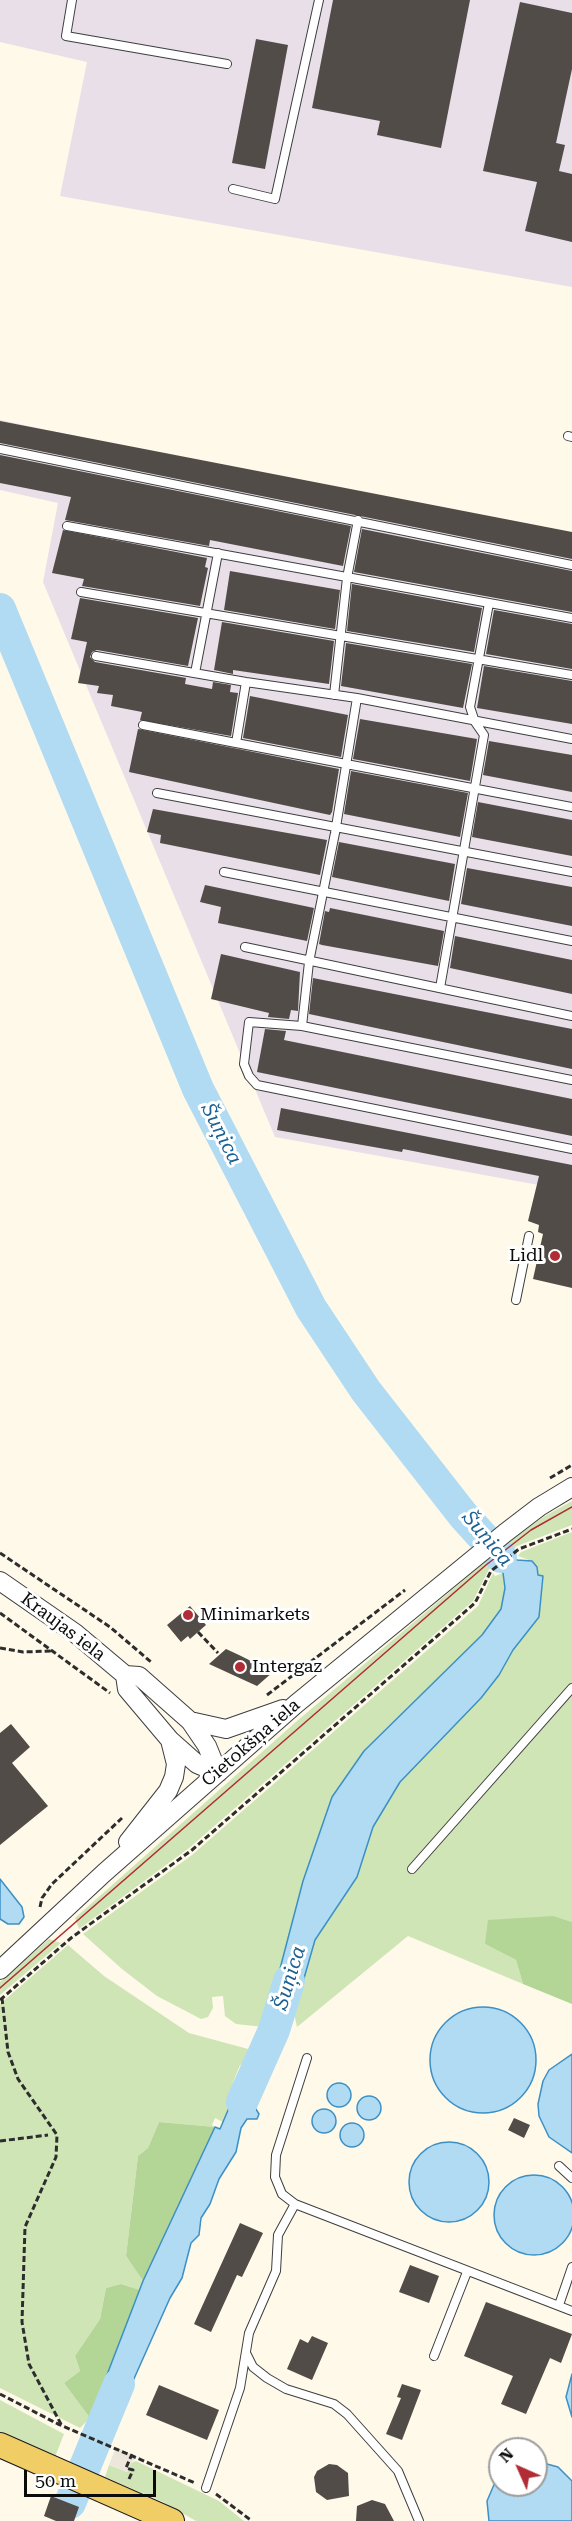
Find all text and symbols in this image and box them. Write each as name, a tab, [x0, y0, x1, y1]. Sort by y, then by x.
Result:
water label: Šuņica	[195, 1099, 247, 1169]
place label: Lidl	[509, 1245, 543, 1267]
marker: Lidl	[548, 1249, 562, 1263]
water label: Šuņica	[457, 1506, 517, 1572]
street label: Kraujas iela	[17, 1588, 109, 1666]
place label: Minimarkets	[200, 1604, 310, 1626]
marker: Minimarkets	[181, 1608, 195, 1622]
place label: Intergaz	[252, 1656, 322, 1678]
marker: Intergaz	[233, 1660, 247, 1674]
street label: Cietokšņa iela	[198, 1695, 304, 1791]
water label: Šuņica	[269, 1943, 311, 2013]
north arrow	[488, 2437, 548, 2497]
text: N	[495, 2444, 517, 2466]
scale bar	[27, 2458, 159, 2496]
text: 50 m	[35, 2470, 76, 2491]

